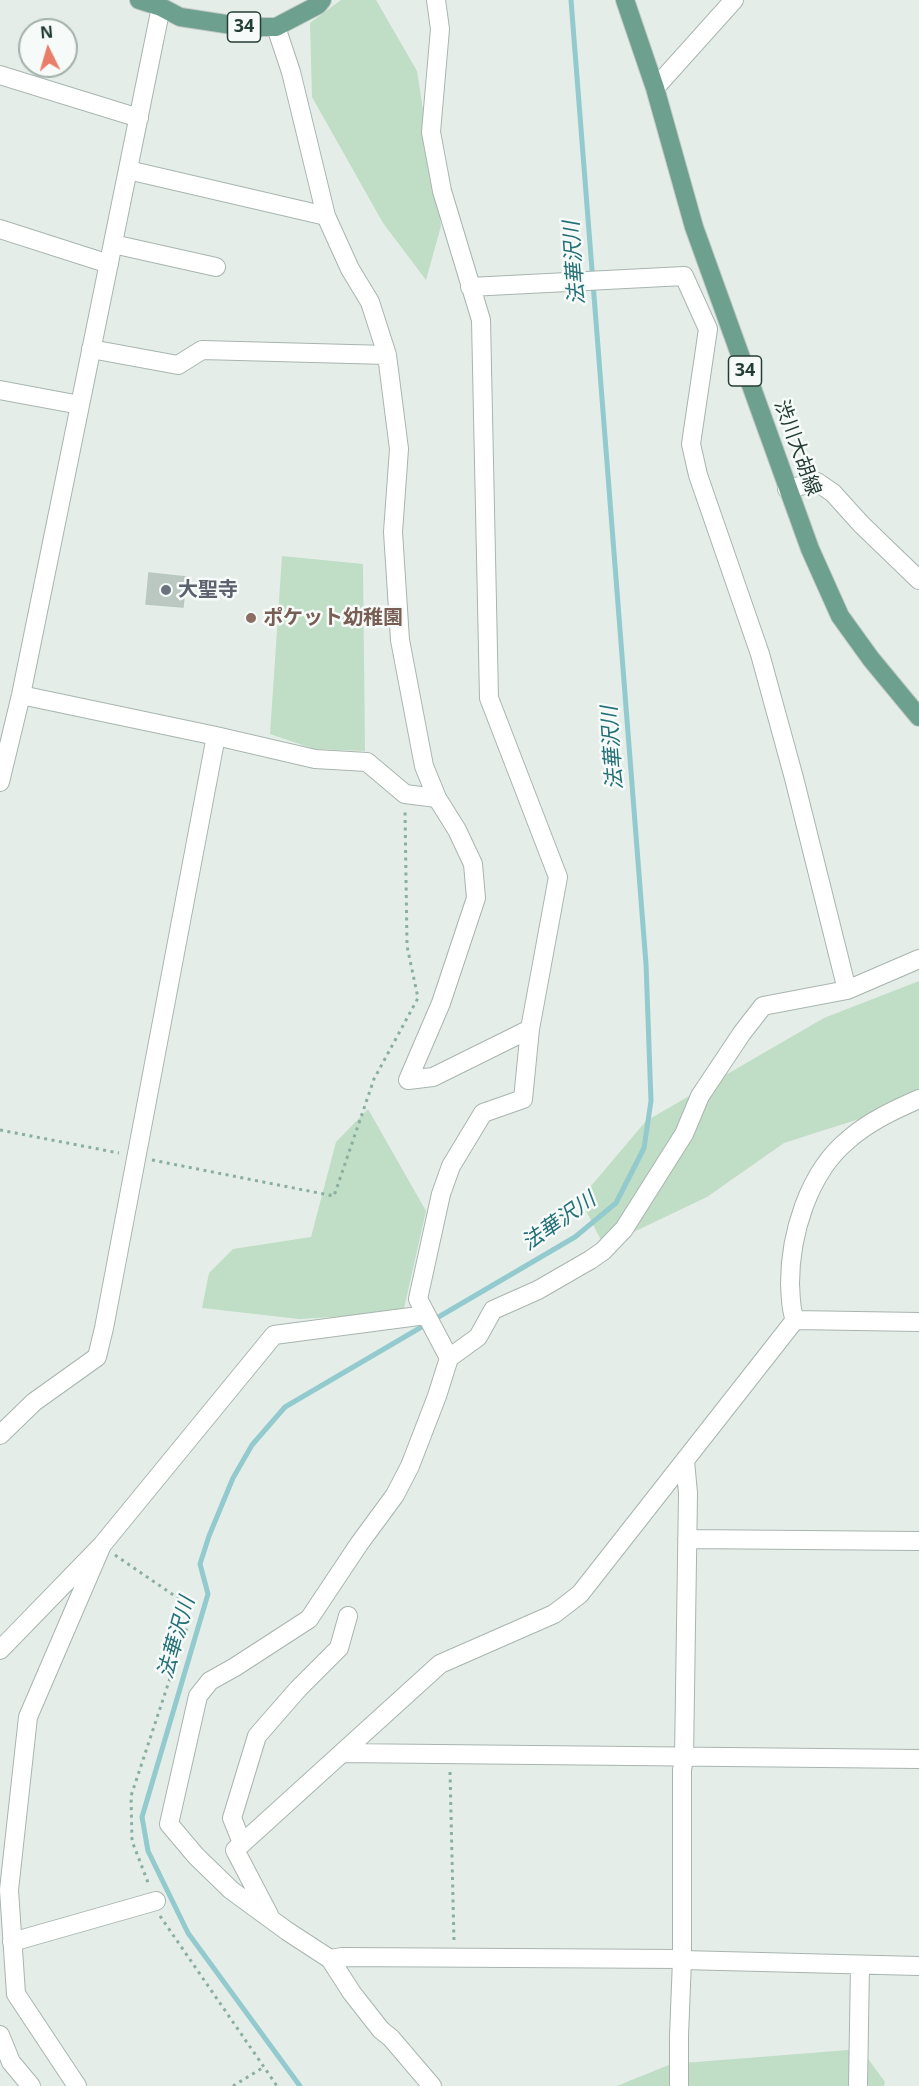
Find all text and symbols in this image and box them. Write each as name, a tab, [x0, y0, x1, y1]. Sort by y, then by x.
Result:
road number: 34	[228, 12, 260, 42]
north arrow	[18, 18, 78, 78]
text: N	[39, 21, 54, 44]
water label: 法華沢川	[560, 220, 590, 306]
road number: 34	[728, 356, 762, 386]
street label: 渋川大胡線	[769, 397, 825, 499]
place label: 大聖寺	[178, 578, 238, 602]
marker: 大聖寺	[159, 583, 173, 597]
place label: ポケット幼稚園	[263, 606, 403, 630]
marker: ポケット幼稚園	[244, 611, 258, 625]
water label: 法華沢川	[598, 705, 628, 791]
water label: 法華沢川	[517, 1188, 601, 1256]
water label: 法華沢川	[153, 1594, 201, 1682]

